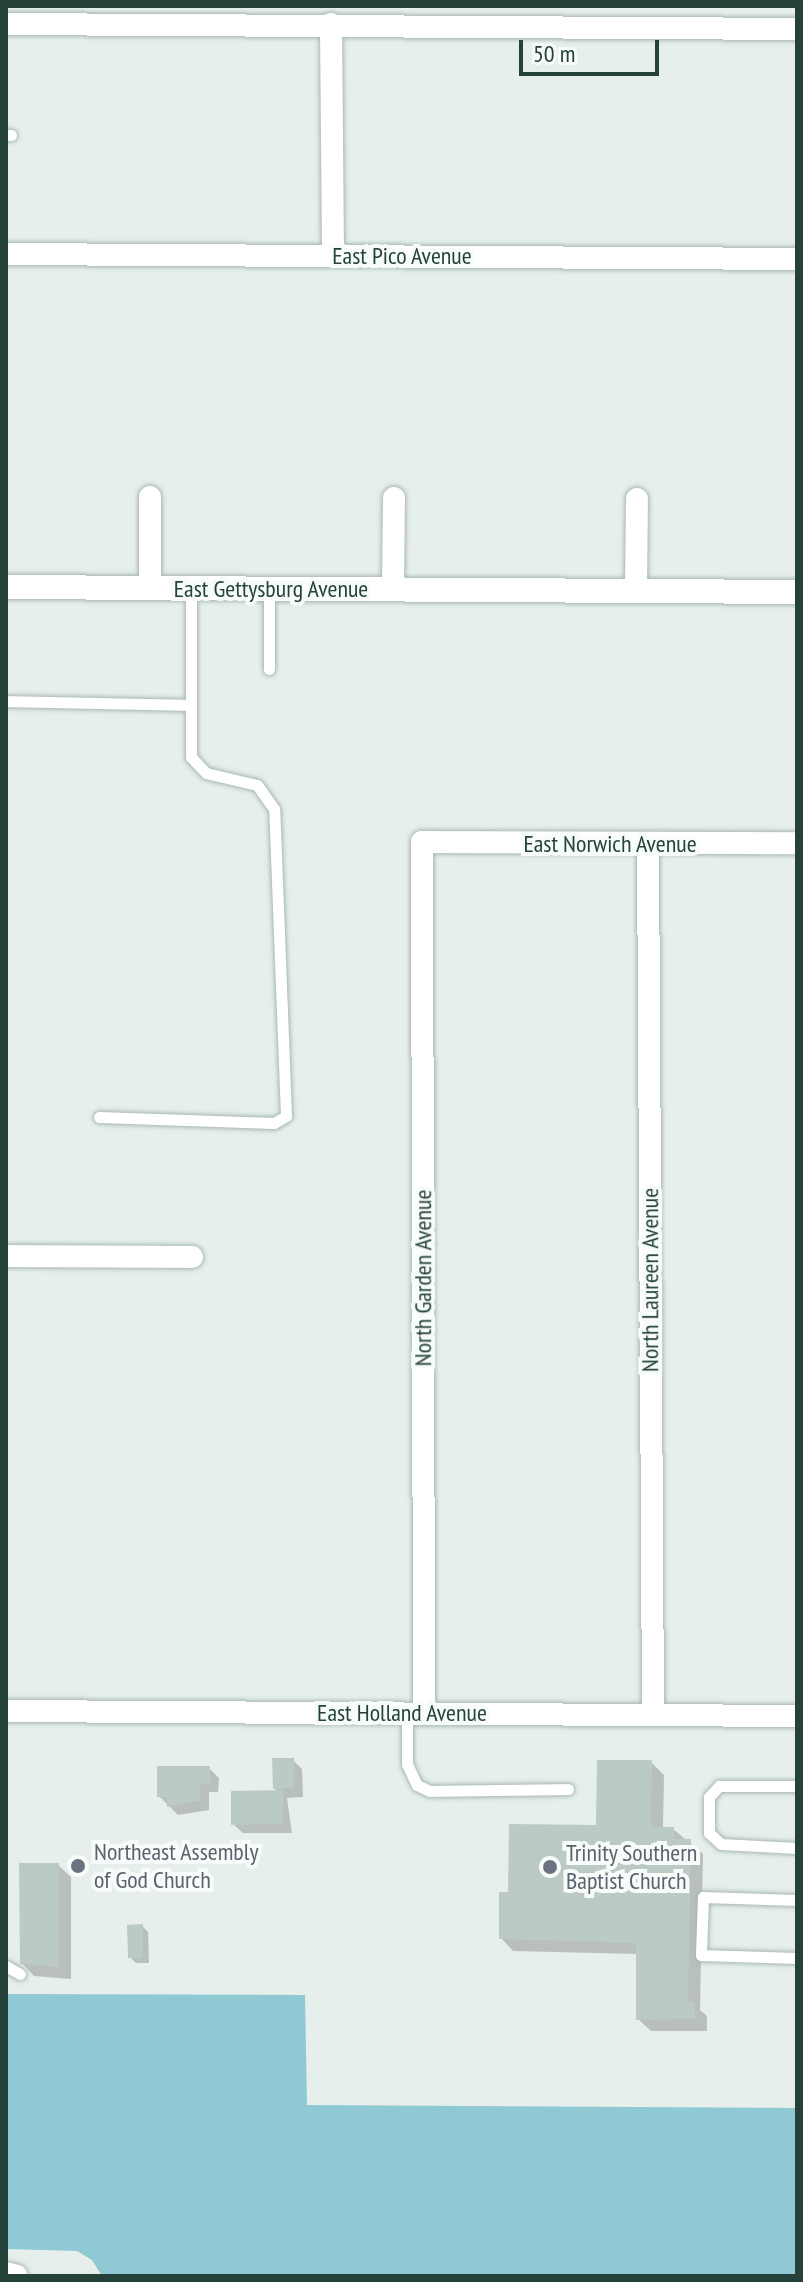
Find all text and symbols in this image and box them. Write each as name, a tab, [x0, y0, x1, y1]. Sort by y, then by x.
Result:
scale bar	[523, 24, 663, 74]
text: 50 m	[533, 38, 575, 69]
street label: East Pico Avenue	[332, 242, 472, 270]
street label: East Gettysburg Avenue	[173, 575, 369, 603]
street label: East Norwich Avenue	[523, 830, 697, 858]
street label: North Laureen Avenue	[636, 1188, 664, 1372]
street label: North Garden Avenue	[409, 1189, 437, 1367]
street label: East Holland Avenue	[317, 1699, 487, 1727]
place label: Northeast Assembly of God Church	[94, 1838, 259, 1894]
place label: Trinity Southern Baptist Church	[566, 1839, 698, 1895]
marker: Northeast Assembly of God Church	[69, 1857, 87, 1875]
marker: Trinity Southern Baptist Church	[541, 1858, 559, 1876]

